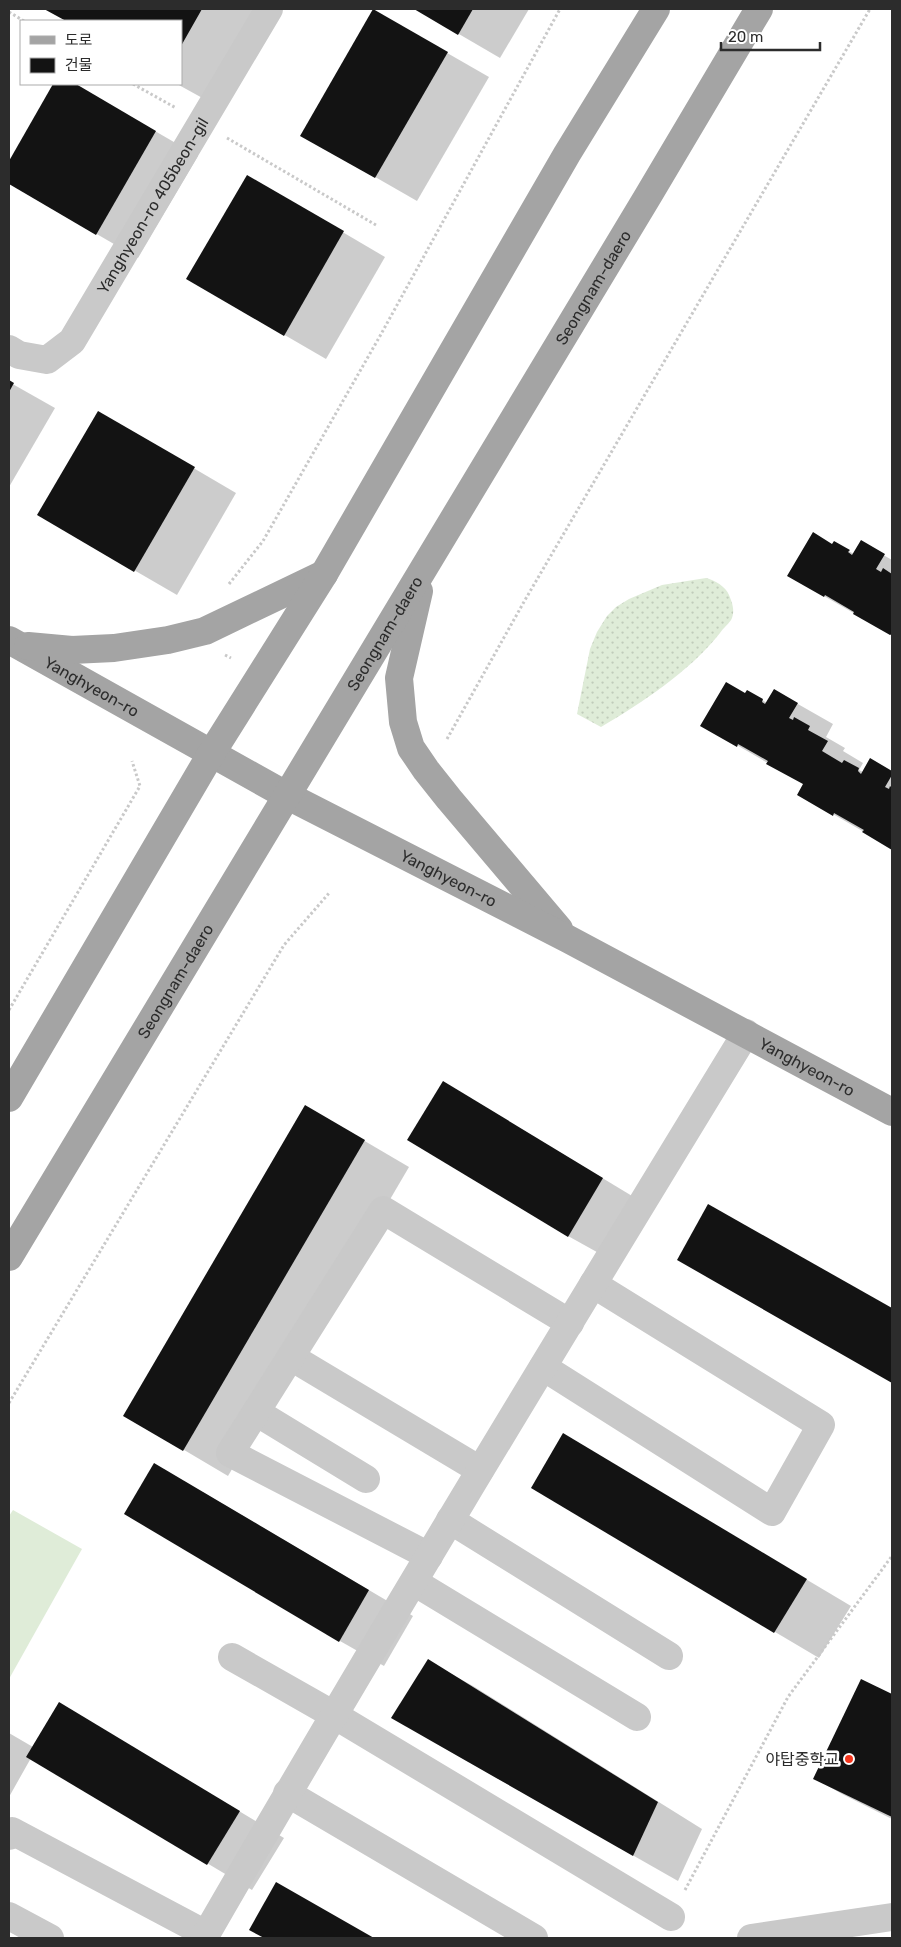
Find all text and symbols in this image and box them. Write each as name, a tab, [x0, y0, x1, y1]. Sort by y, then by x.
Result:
legend	[20, 20, 182, 85]
scale bar	[721, 20, 820, 52]
text: 20 m	[728, 28, 763, 46]
text: 도로	[65, 31, 93, 49]
text: 건물	[65, 56, 93, 74]
street label: Yanghyeon-ro 405beon-gil	[93, 114, 212, 297]
street label: Seongnam-daero	[552, 227, 635, 348]
street label: Seongnam-daero	[343, 573, 427, 694]
street label: Yanghyeon-ro	[41, 653, 142, 721]
street label: Yanghyeon-ro	[397, 846, 500, 911]
street label: Seongnam-daero	[134, 921, 217, 1042]
street label: Yanghyeon-ro	[756, 1034, 858, 1100]
place label: 야탑중학교	[765, 1750, 839, 1769]
marker: 야탑중학교	[843, 1753, 855, 1765]

